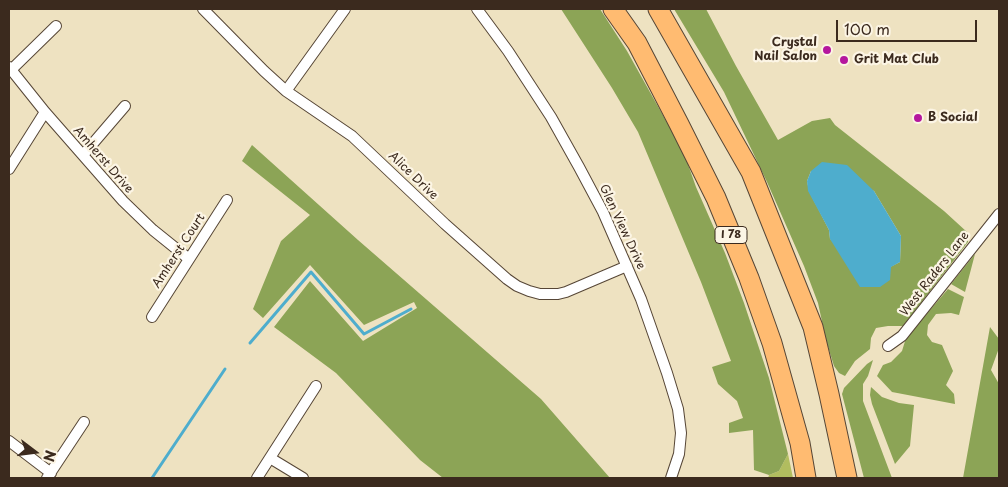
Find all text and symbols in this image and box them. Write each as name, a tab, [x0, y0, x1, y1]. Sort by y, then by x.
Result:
scale bar	[838, 10, 979, 42]
text: 100 m	[844, 17, 890, 40]
place label: Crystal Nail Salon	[754, 36, 817, 64]
marker: Crystal Nail Salon	[821, 44, 833, 56]
place label: Grit Mat Club	[854, 53, 939, 67]
marker: Grit Mat Club	[838, 54, 850, 66]
place label: B Social	[928, 111, 978, 125]
marker: B Social	[912, 112, 924, 124]
street label: Amherst Drive	[70, 124, 136, 196]
street label: Alice Drive	[385, 149, 441, 203]
street label: Glen View Drive	[596, 182, 648, 272]
street label: Amherst Court	[150, 211, 208, 291]
road number: I 78	[715, 226, 747, 244]
street label: West Raders Lane	[898, 229, 972, 319]
north arrow	[10, 427, 60, 477]
text: N	[38, 448, 62, 464]

